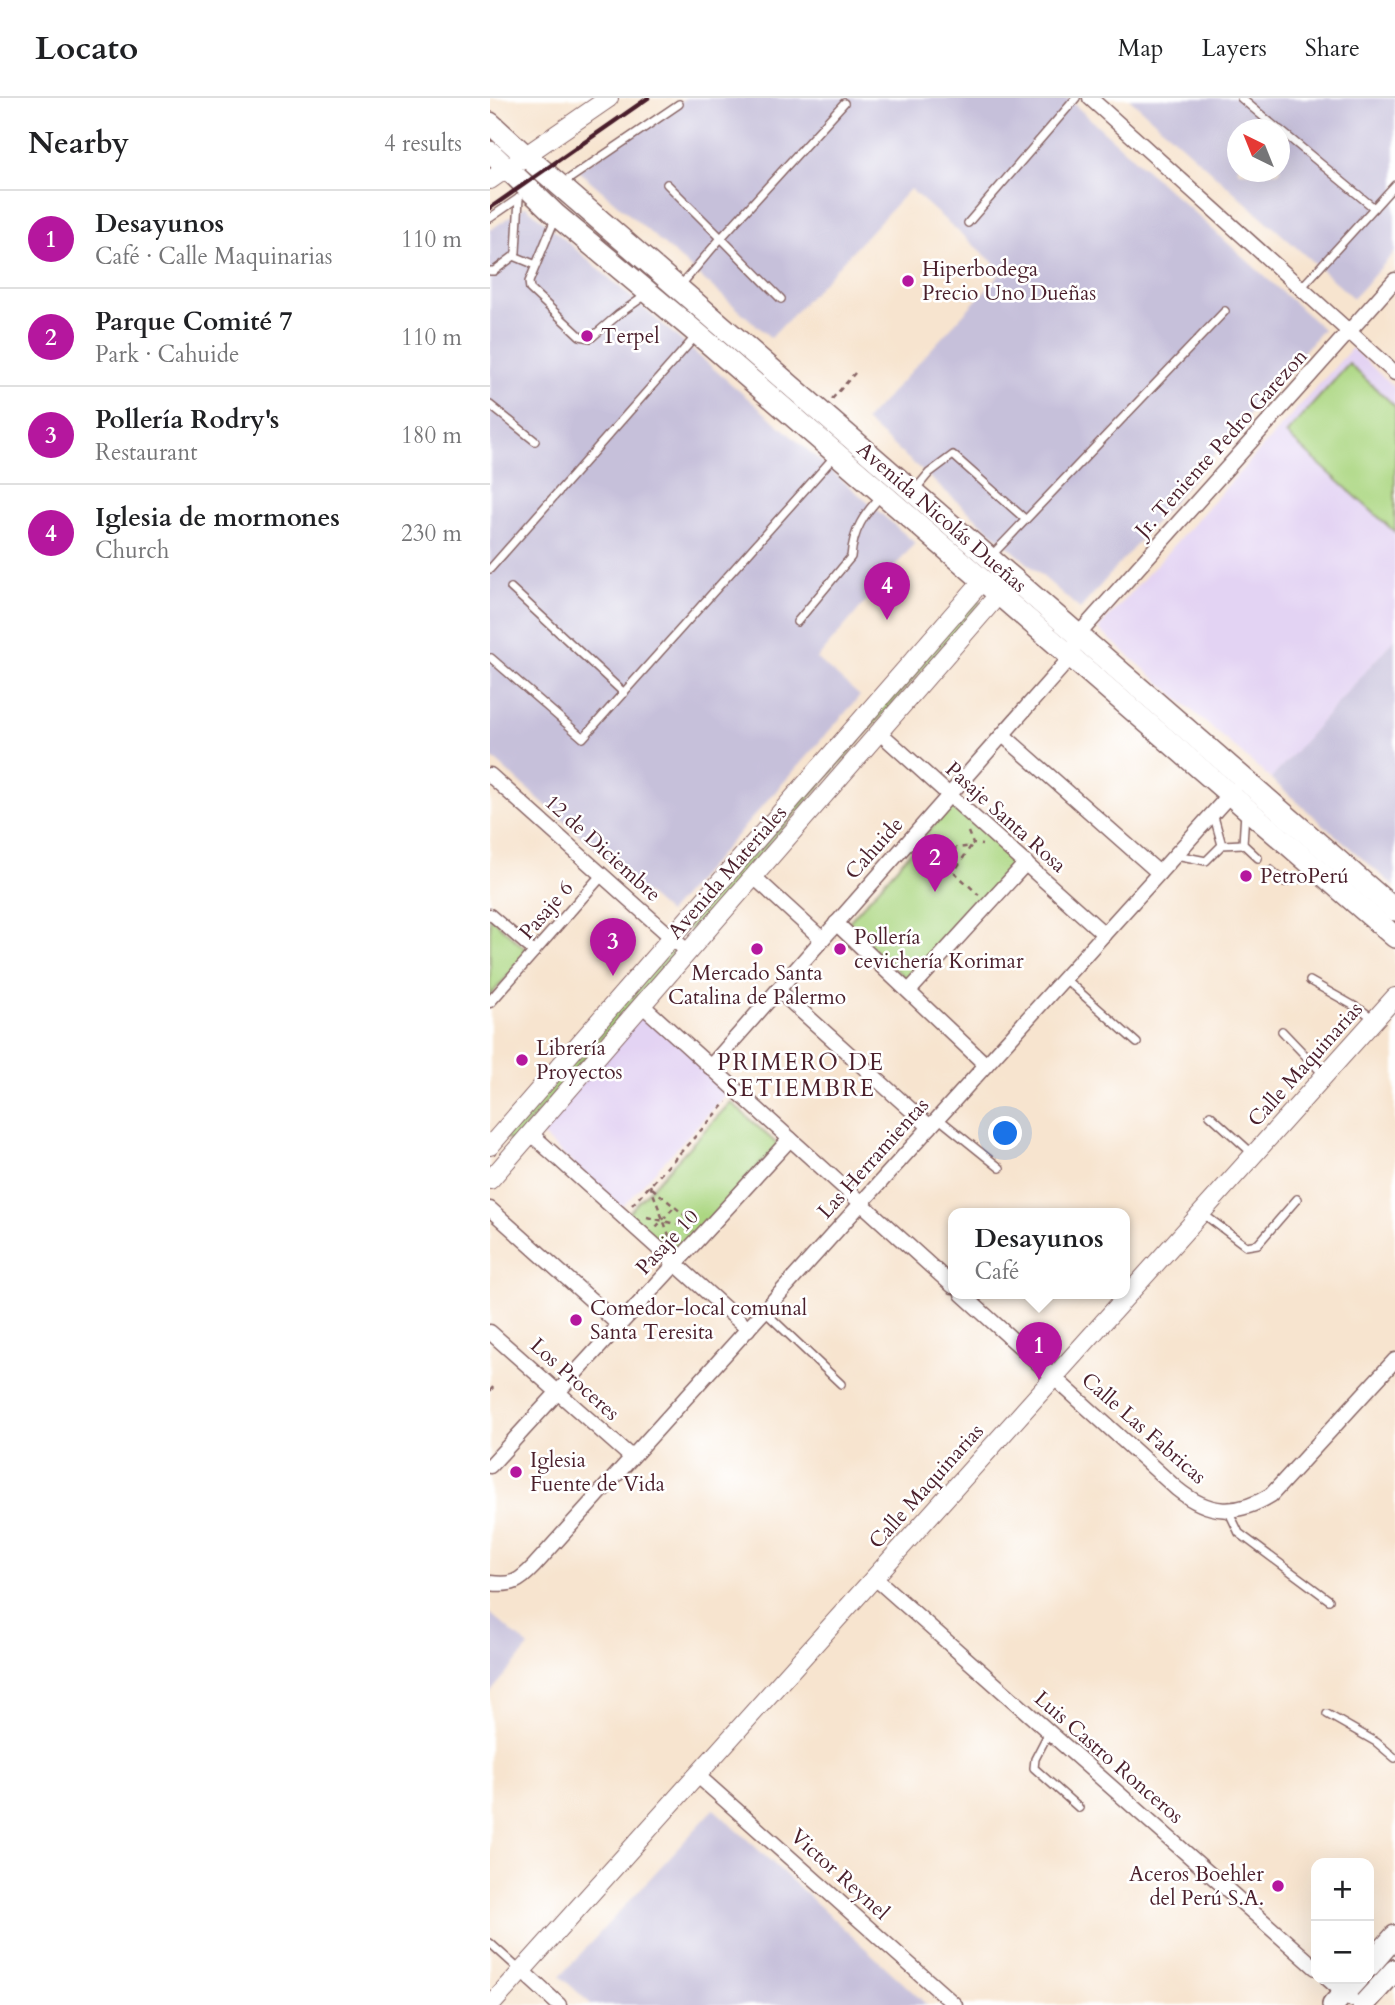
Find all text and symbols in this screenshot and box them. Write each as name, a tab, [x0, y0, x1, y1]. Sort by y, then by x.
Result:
text: Locato	[35, 26, 138, 71]
text: Map	[1118, 32, 1164, 65]
text: Layers	[1202, 32, 1267, 65]
text: Share	[1305, 32, 1360, 65]
north arrow	[1227, 119, 1290, 182]
text: Nearby	[28, 123, 129, 164]
text: 4 results	[384, 128, 462, 159]
text: Desayunos	[95, 206, 224, 241]
text: 1	[45, 224, 57, 255]
text: 110 m	[401, 224, 462, 255]
text: Café · Calle Maquinarias	[95, 241, 333, 272]
place label: Hiperbodega Precio Uno Dueñas	[922, 255, 1096, 308]
marker: Hiperbodega Precio Uno Dueñas	[900, 273, 916, 289]
text: Parque Comité 7	[95, 304, 293, 339]
text: 2	[45, 322, 57, 353]
text: 110 m	[401, 322, 462, 353]
place label: Terpel	[601, 322, 660, 351]
marker: Terpel	[579, 328, 595, 344]
text: Park · Cahuide	[95, 339, 239, 370]
street label: Jr. Teniente Pedro Garezon	[1127, 342, 1314, 546]
text: Pollería Rodry's	[95, 402, 279, 437]
text: 3	[45, 420, 57, 451]
text: 180 m	[401, 420, 462, 451]
street label: Avenida Nicolás Dueñas	[850, 435, 1033, 599]
text: Restaurant	[95, 437, 198, 468]
text: Iglesia de mormones	[95, 500, 340, 535]
text: 4	[45, 518, 57, 549]
text: 230 m	[401, 518, 462, 549]
text: Church	[95, 535, 169, 566]
pin: 4	[864, 562, 910, 620]
street label: Pasaje Santa Rosa	[939, 755, 1072, 880]
street label: 12 de Diciembre	[538, 788, 667, 909]
street label: Avenida Materiales	[661, 799, 794, 945]
street label: Cahuide	[839, 811, 910, 886]
pin: 2	[912, 834, 958, 892]
place label: PetroPerú	[1260, 862, 1349, 891]
marker: PetroPerú	[1238, 868, 1254, 884]
street label: Pasaje 6	[513, 875, 580, 946]
pin: 3	[590, 918, 636, 976]
place label: Pollería cevichería Korimar	[854, 923, 1024, 976]
marker: Mercado Santa Catalina de Palermo	[749, 941, 765, 957]
marker: Pollería cevichería Korimar	[832, 941, 848, 957]
place label: Mercado Santa Catalina de Palermo	[668, 959, 846, 1012]
street label: Calle Maquinarias	[1241, 995, 1369, 1133]
place label: Librería Proyectos	[536, 1034, 623, 1087]
district label: PRIMERO DE SETIEMBRE	[717, 1047, 885, 1104]
marker: Librería Proyectos	[514, 1052, 530, 1068]
street label: Las Herramientas	[811, 1091, 936, 1225]
your location	[988, 1116, 1022, 1150]
street label: Pasaje 10	[629, 1203, 705, 1282]
popup	[948, 1208, 1130, 1299]
text: Desayunos	[974, 1221, 1104, 1256]
text: Café	[974, 1256, 1019, 1287]
place label: Comedor-local comunal Santa Teresita	[590, 1294, 807, 1347]
marker: Comedor-local comunal Santa Teresita	[568, 1312, 584, 1328]
pin: 1	[1016, 1322, 1062, 1380]
street label: Los Proceres	[524, 1331, 626, 1427]
street label: Calle Las Fabricas	[1075, 1366, 1212, 1491]
street label: Calle Maquinarias	[862, 1417, 990, 1555]
place label: Iglesia Fuente de Vida	[530, 1446, 665, 1499]
marker: Iglesia Fuente de Vida	[508, 1464, 524, 1480]
street label: Luis Castro Ronceros	[1028, 1684, 1190, 1830]
street label: Victor Reynel	[784, 1822, 896, 1927]
map controls	[1311, 1858, 1374, 1984]
button: +	[1311, 1858, 1374, 1921]
place label: Aceros Boehler del Perú S.A.	[1129, 1860, 1264, 1913]
marker: Aceros Boehler del Perú S.A.	[1270, 1878, 1286, 1894]
button: −	[1311, 1921, 1374, 1984]

